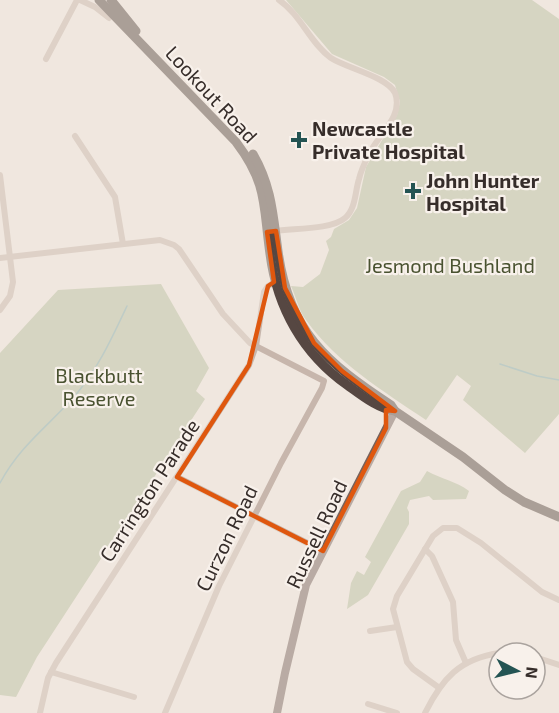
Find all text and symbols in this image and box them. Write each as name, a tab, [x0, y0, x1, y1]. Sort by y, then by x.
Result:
street label: Lookout Road	[161, 41, 263, 147]
place label: Newcastle Private Hospital	[312, 116, 465, 163]
marker: Newcastle Private Hospital	[290, 131, 308, 149]
place label: John Hunter Hospital	[426, 168, 540, 215]
marker: John Hunter Hospital	[404, 182, 422, 200]
park label: Jesmond Bushland	[365, 253, 535, 277]
park label: Blackbutt Reserve	[55, 363, 143, 410]
street label: Carrington Parade	[94, 414, 204, 566]
street label: Russell Road	[280, 476, 352, 592]
street label: Curzon Road	[190, 481, 262, 595]
north arrow	[487, 641, 547, 701]
text: N	[522, 666, 543, 680]

